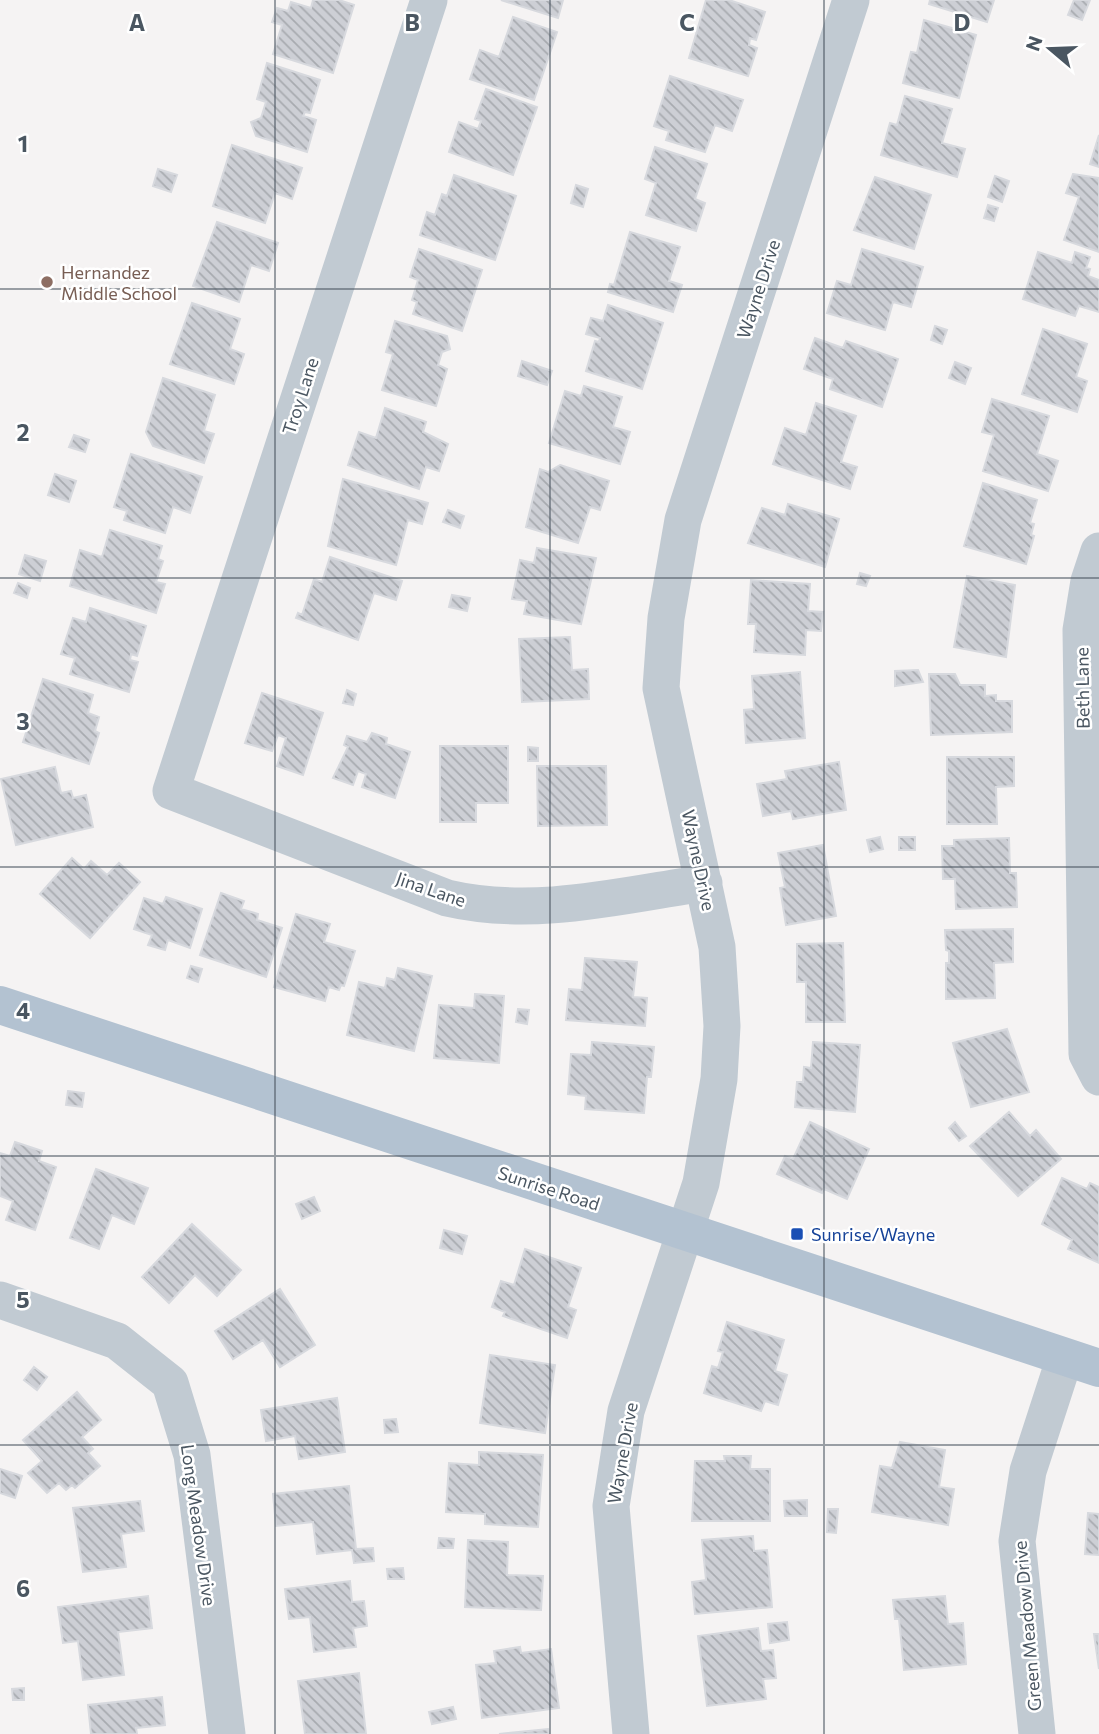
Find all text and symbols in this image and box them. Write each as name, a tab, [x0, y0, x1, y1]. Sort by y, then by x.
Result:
text: A	[129, 8, 146, 36]
text: B	[404, 8, 420, 36]
text: C	[679, 8, 695, 36]
text: D	[954, 8, 971, 36]
north arrow	[1015, 14, 1085, 84]
text: N	[1020, 33, 1047, 54]
text: 1	[18, 129, 28, 157]
street label: Wayne Drive	[732, 237, 784, 341]
place label: Hernandez Middle School	[61, 261, 177, 304]
marker: Hernandez Middle School	[39, 274, 55, 290]
street label: Troy Lane	[277, 355, 323, 437]
text: 2	[16, 418, 30, 446]
street label: Beth Lane	[1070, 647, 1094, 729]
text: 3	[16, 707, 30, 735]
street label: Wayne Drive	[678, 807, 720, 913]
street label: Jina Lane	[393, 867, 469, 911]
text: 4	[16, 996, 30, 1024]
street label: Sunrise Road	[495, 1161, 603, 1215]
place label: Sunrise/Wayne	[811, 1223, 935, 1245]
marker: Sunrise/Wayne	[789, 1226, 805, 1242]
text: 5	[16, 1285, 30, 1313]
street label: Wayne Drive	[602, 1401, 642, 1505]
street label: Long Meadow Drive	[177, 1443, 221, 1607]
street label: Green Meadow Drive	[1009, 1540, 1045, 1712]
text: 6	[16, 1574, 30, 1602]

